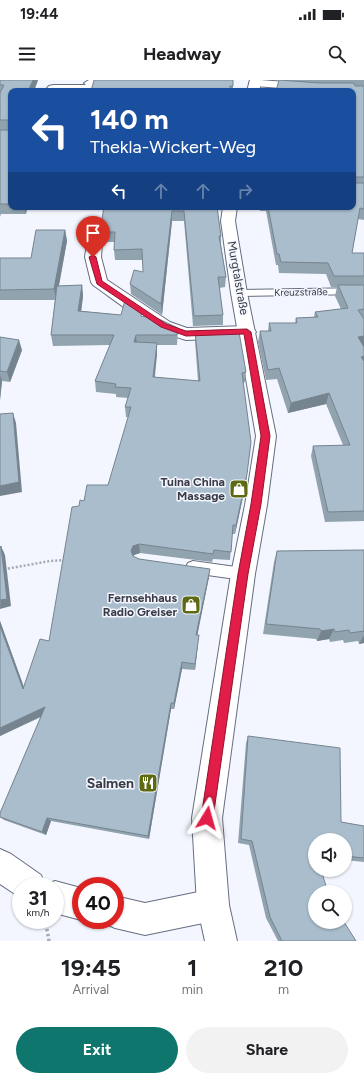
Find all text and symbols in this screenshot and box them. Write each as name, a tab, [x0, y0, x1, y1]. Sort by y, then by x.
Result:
text: 19:44	[20, 5, 59, 23]
icon: menu	[16, 43, 38, 65]
text: Headway	[143, 43, 221, 65]
icon: search	[326, 43, 348, 65]
text: 140 m	[90, 102, 169, 136]
icon: left	[24, 104, 76, 156]
text: Thekla-Wickert-Weg	[90, 136, 256, 158]
icon: left	[108, 180, 130, 202]
icon: ahead	[150, 180, 172, 202]
icon: ahead	[192, 180, 214, 202]
icon: right	[234, 180, 256, 202]
pin	[76, 216, 110, 257]
icon: arrive	[82, 222, 104, 244]
street label: Murgtalstraße	[225, 240, 251, 317]
street label: Kreuzstraße	[274, 285, 328, 299]
place label: Tuina China Massage	[161, 475, 225, 503]
shop icon: Tuina China Massage	[228, 478, 250, 500]
place label: Fernsehhaus Radio Greiser	[103, 591, 177, 619]
shop icon: Fernsehhaus Radio Greiser	[180, 594, 202, 616]
restaurant icon: Salmen	[137, 772, 159, 794]
place label: Salmen	[87, 775, 134, 792]
position arrow	[186, 797, 228, 839]
map controls	[308, 833, 352, 929]
button: sound	[308, 833, 352, 877]
speed limit sign: 40	[72, 877, 124, 929]
button: search	[308, 885, 352, 929]
text: 31	[28, 886, 48, 910]
text: km/h	[27, 906, 49, 919]
text: 19:45	[61, 953, 121, 982]
text: 1	[187, 953, 197, 982]
text: 210	[264, 953, 303, 982]
text: Arrival	[73, 982, 109, 997]
text: min	[182, 982, 203, 997]
text: m	[278, 982, 289, 997]
button: Exit	[16, 1027, 178, 1073]
button: Share	[186, 1027, 348, 1073]

